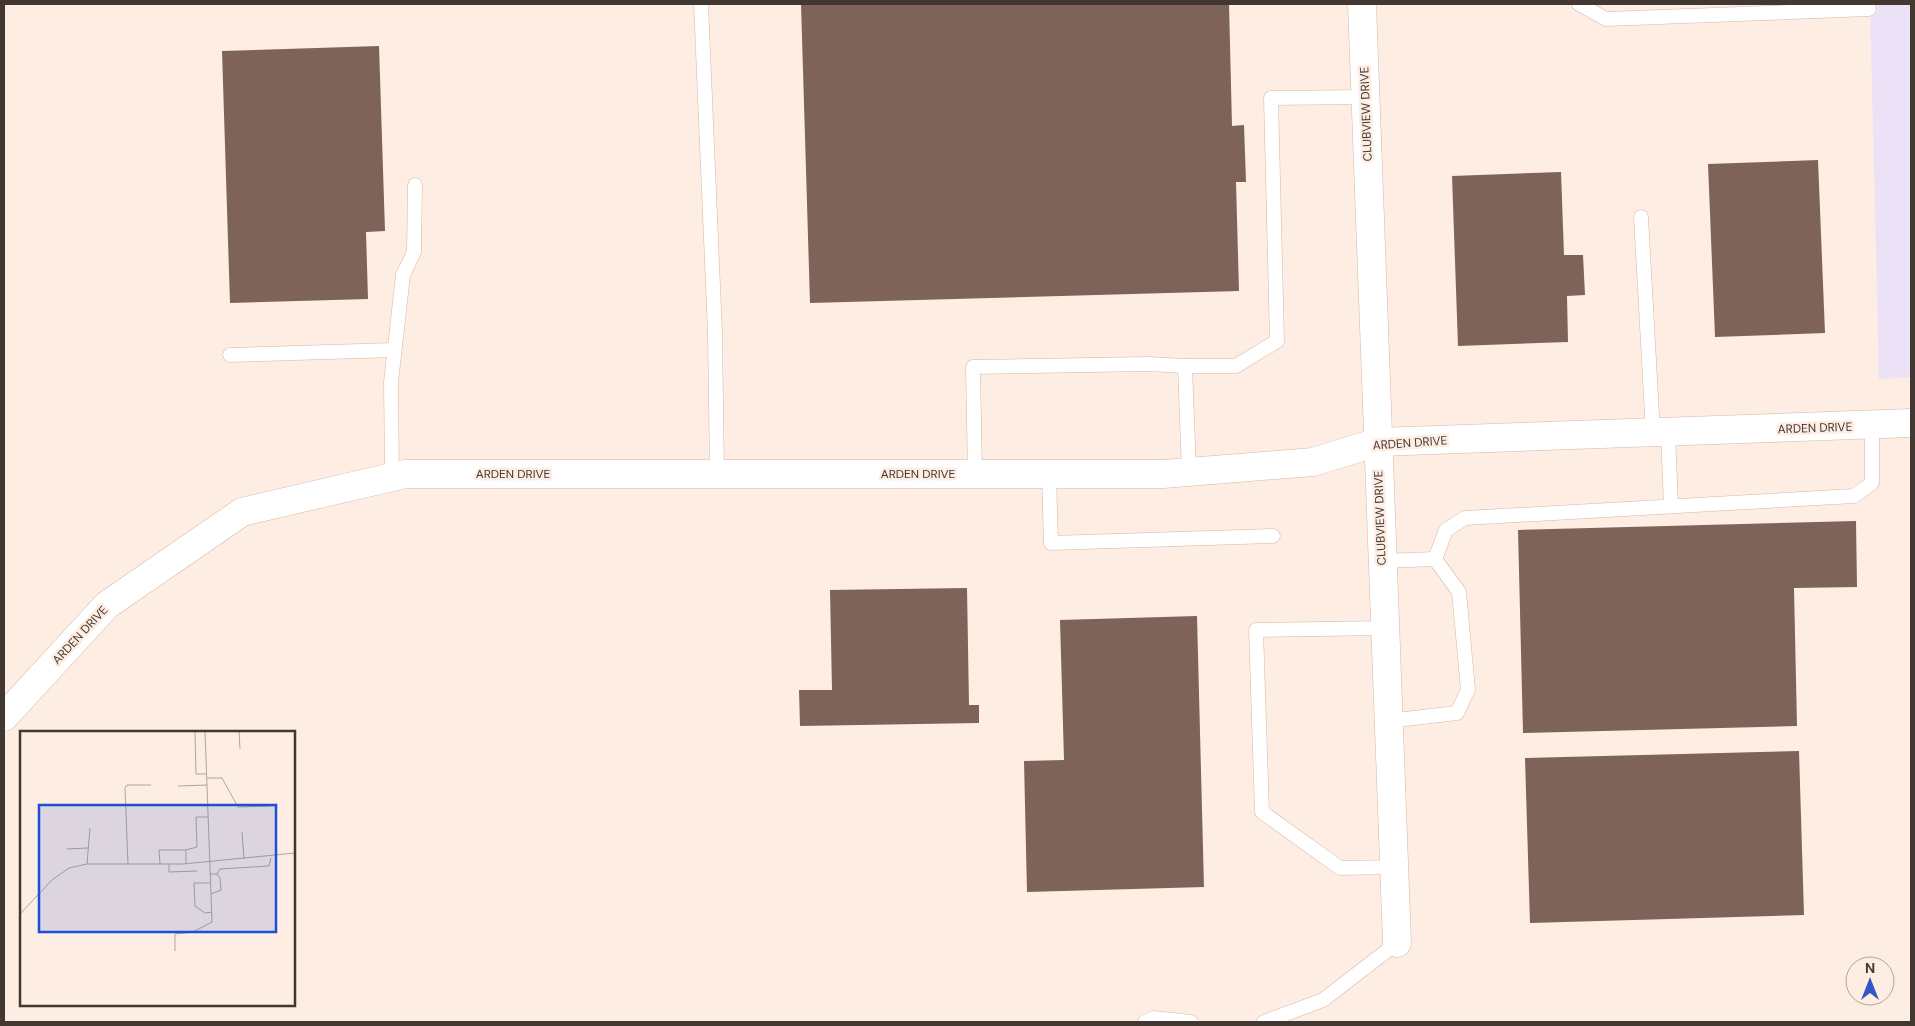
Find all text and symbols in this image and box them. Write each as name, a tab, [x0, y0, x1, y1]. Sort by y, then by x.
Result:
street label: CLUBVIEW DRIVE	[1356, 66, 1376, 162]
street label: ARDEN DRIVE	[1777, 419, 1853, 437]
street label: ARDEN DRIVE	[1372, 432, 1448, 454]
street label: ARDEN DRIVE	[476, 466, 551, 482]
street label: ARDEN DRIVE	[881, 466, 956, 482]
street label: CLUBVIEW DRIVE	[1370, 470, 1390, 566]
street label: ARDEN DRIVE	[49, 602, 111, 668]
inset map	[20, 731, 295, 1006]
north arrow	[1845, 956, 1895, 1006]
text: N	[1865, 959, 1875, 977]

